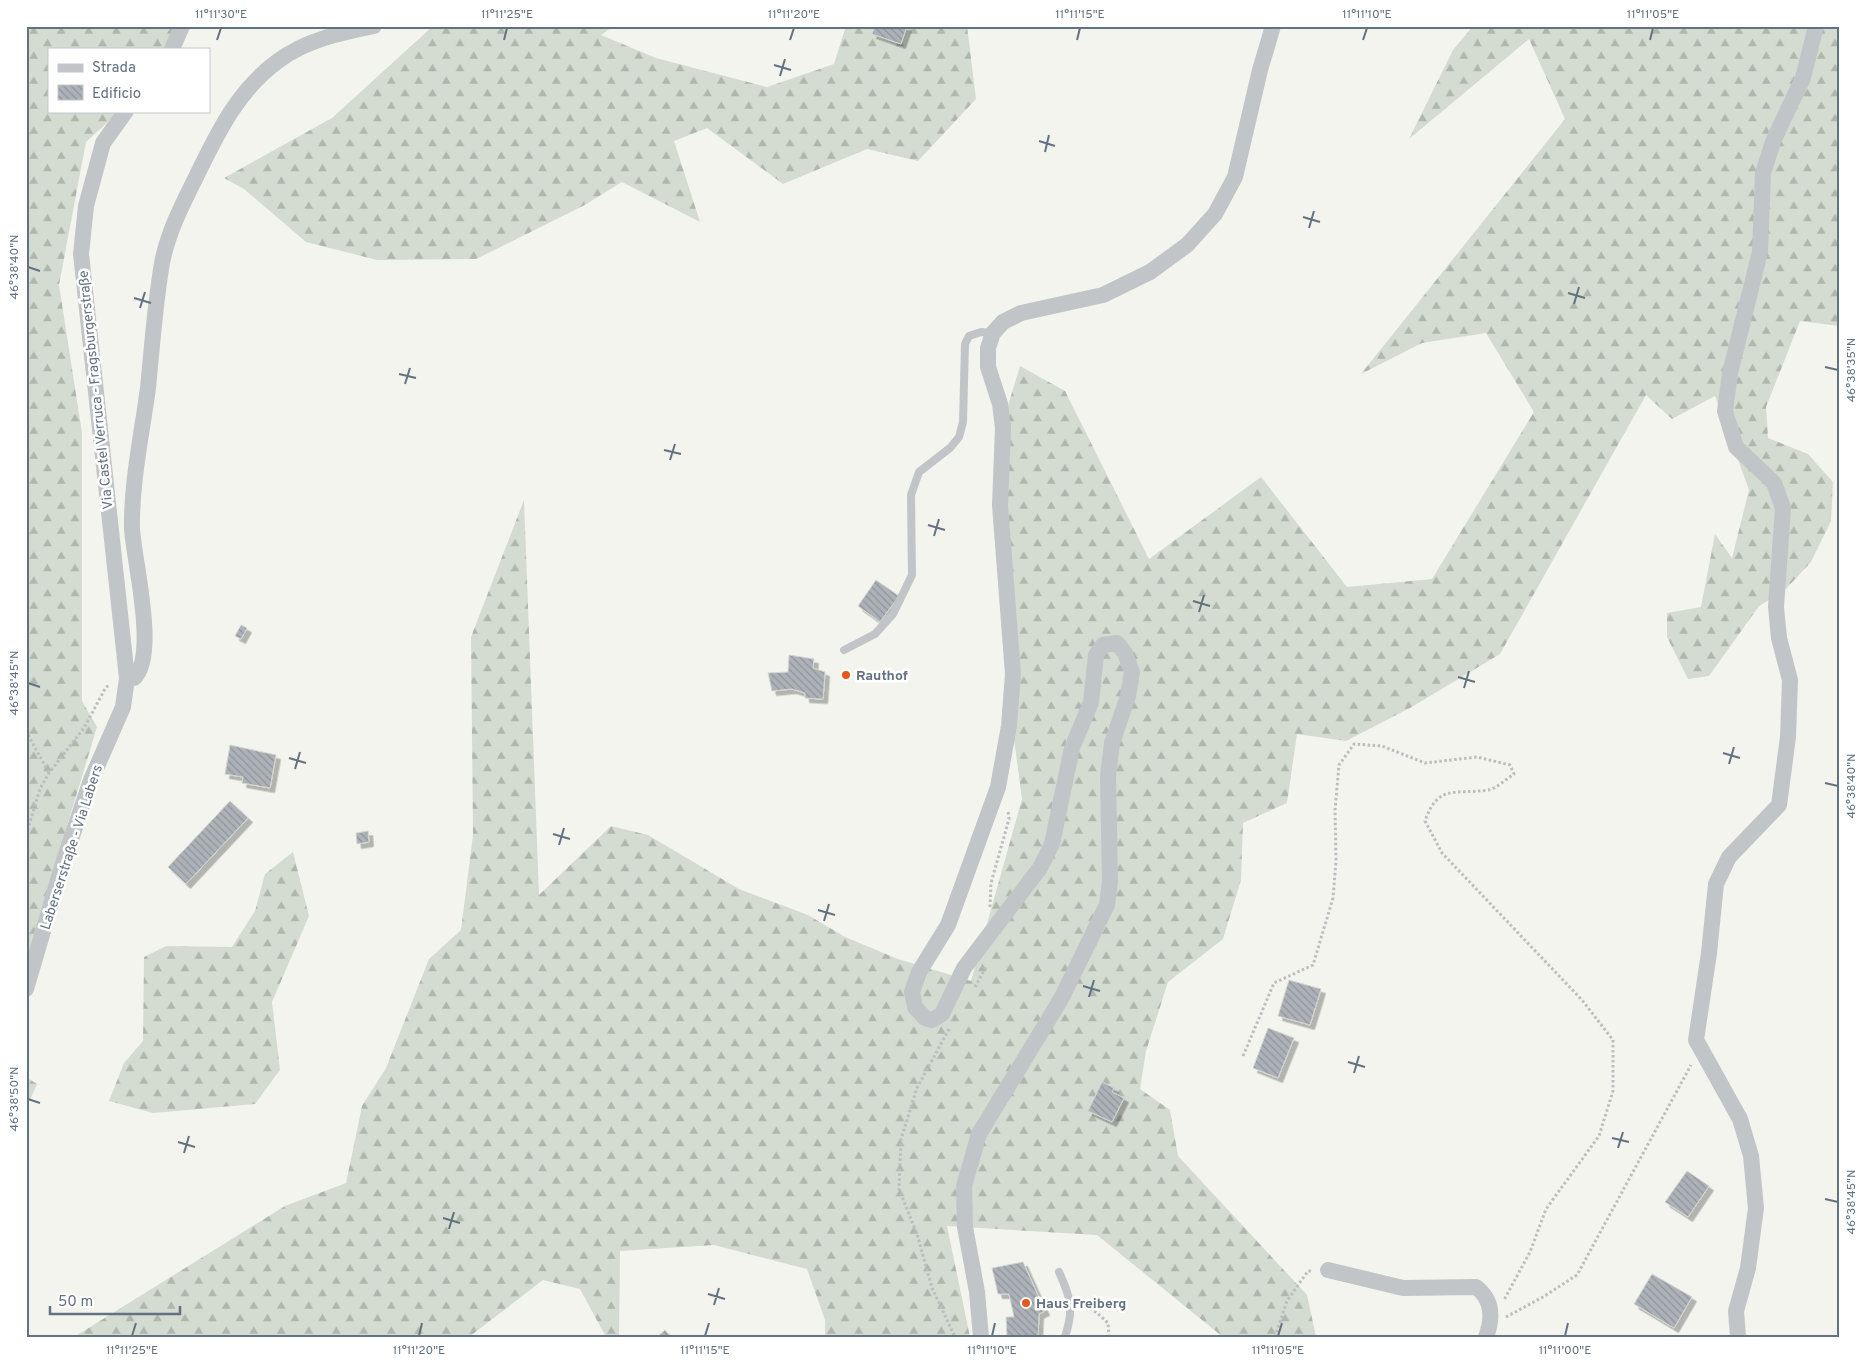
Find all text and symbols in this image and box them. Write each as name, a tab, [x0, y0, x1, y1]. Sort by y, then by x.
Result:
text: 11°11'30"E	[195, 7, 247, 23]
text: 11°11'25"E	[481, 7, 533, 23]
text: 11°11'20"E	[768, 7, 820, 23]
text: 11°11'15"E	[1055, 7, 1105, 23]
text: 11°11'10"E	[1342, 7, 1392, 23]
text: 11°11'05"E	[1627, 7, 1679, 23]
legend	[48, 48, 210, 112]
text: Strada	[92, 59, 136, 78]
text: Edificio	[92, 85, 141, 104]
text: 46°38'40"N	[7, 234, 23, 300]
street label: Via Castel Verruca - Fragsburgerstraße	[75, 269, 118, 510]
text: 46°38'35"N	[1844, 338, 1860, 402]
text: 46°38'45"N	[7, 651, 23, 715]
place label: Rauthof	[856, 668, 908, 685]
marker: Rauthof	[840, 669, 852, 681]
text: 46°38'40"N	[1844, 753, 1860, 819]
street label: Laberserstraße - Via Labers	[38, 763, 107, 932]
text: 46°38'50"N	[7, 1066, 23, 1132]
text: 46°38'45"N	[1844, 1170, 1860, 1234]
scale bar	[50, 1283, 180, 1315]
text: 50 m	[58, 1293, 93, 1312]
place label: Haus Freiberg	[1036, 1296, 1126, 1313]
marker: Haus Freiberg	[1020, 1297, 1032, 1309]
text: 11°11'25"E	[106, 1343, 158, 1359]
text: 11°11'20"E	[393, 1343, 445, 1359]
text: 11°11'15"E	[680, 1343, 730, 1359]
text: 11°11'10"E	[967, 1343, 1017, 1359]
text: 11°11'05"E	[1252, 1343, 1304, 1359]
text: 11°11'00"E	[1539, 1343, 1591, 1359]

